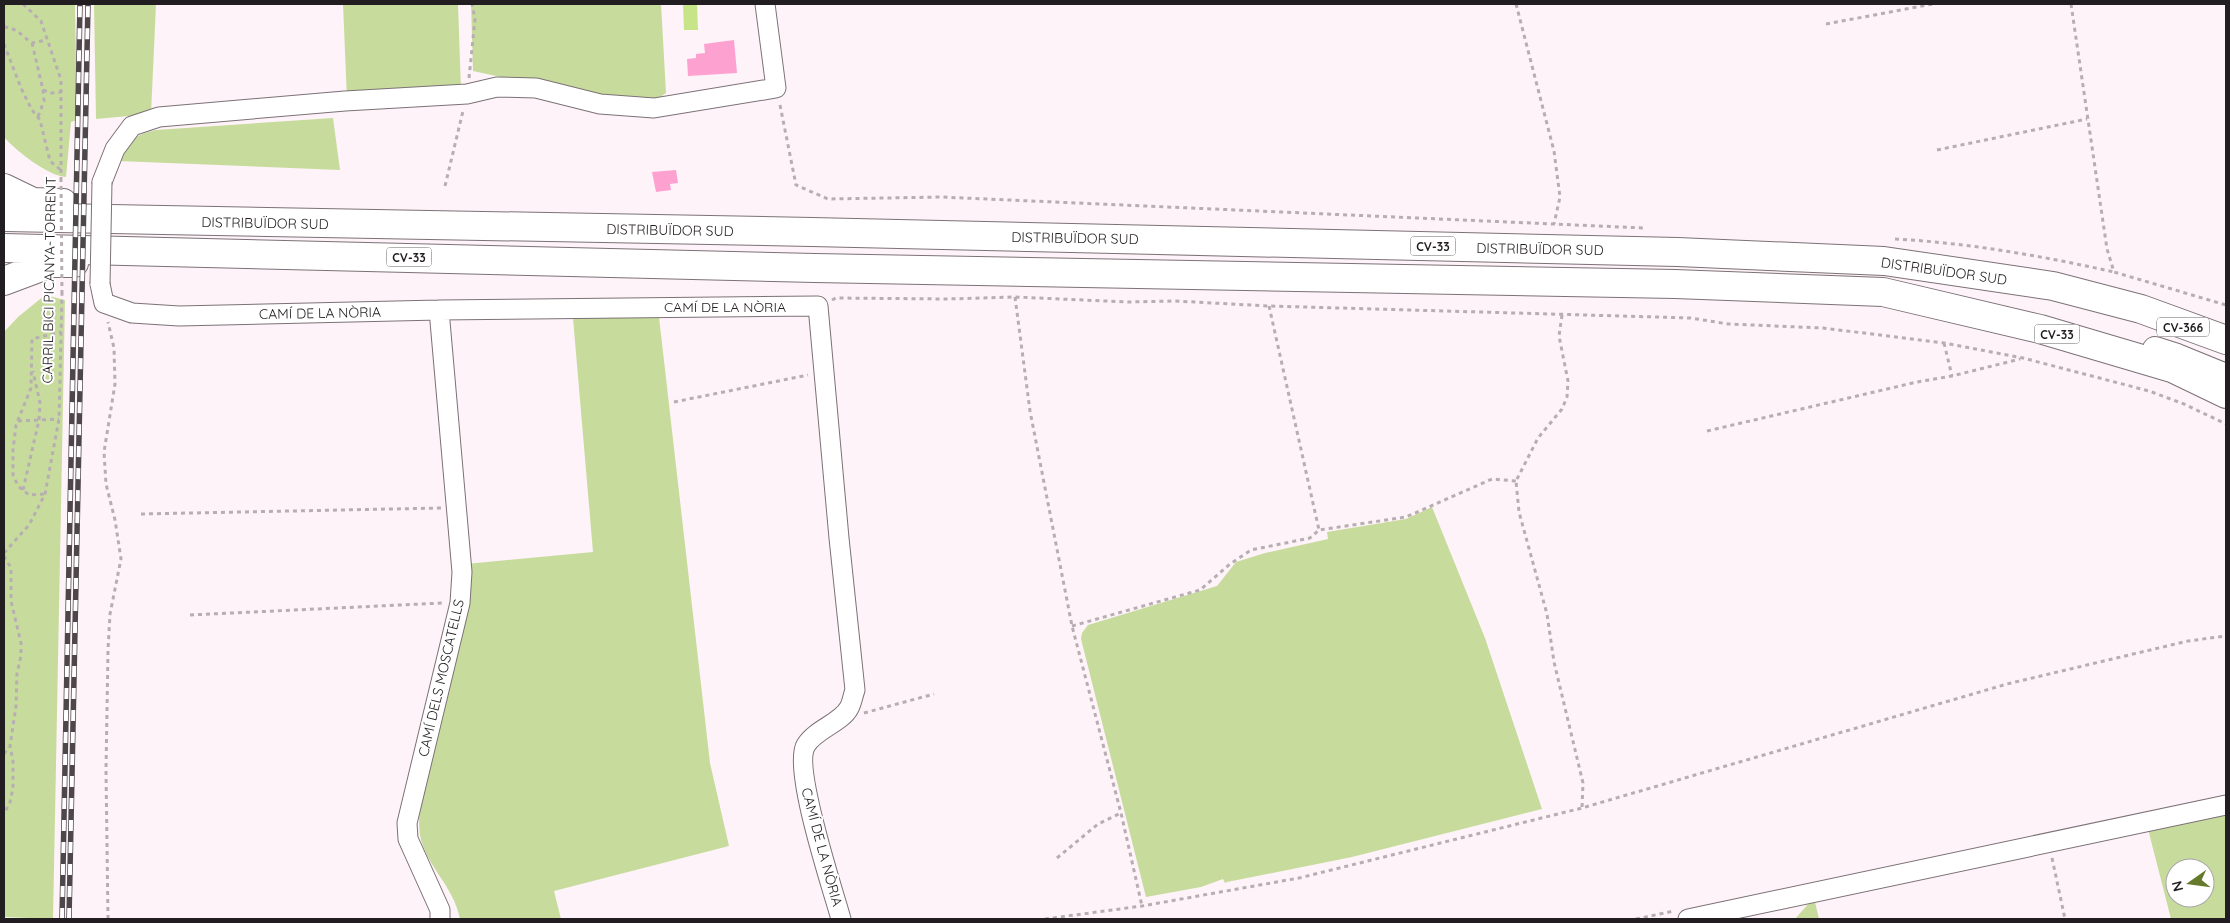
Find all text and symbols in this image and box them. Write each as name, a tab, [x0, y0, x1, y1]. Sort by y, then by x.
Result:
street label: CARRIL BICI PICANYA-TORRENT	[38, 176, 60, 384]
street label: DISTRIBUÏDOR SUD	[201, 213, 329, 233]
street label: DISTRIBUÏDOR SUD	[606, 220, 734, 240]
street label: DISTRIBUÏDOR SUD	[1011, 228, 1139, 248]
road number: CV-33	[1410, 237, 1456, 256]
street label: DISTRIBUÏDOR SUD	[1476, 239, 1604, 259]
road number: CV-33	[386, 248, 432, 266]
street label: DISTRIBUÏDOR SUD	[1880, 253, 2008, 289]
street label: CAMÍ DE LA NÒRIA	[664, 298, 786, 316]
street label: CAMÍ DE LA NÒRIA	[259, 303, 381, 323]
road number: CV-366	[2157, 318, 2209, 337]
road number: CV-33	[2034, 324, 2080, 344]
street label: CAMÍ DELS MOSCATELLS	[414, 597, 468, 759]
street label: CAMÍ DE LA NÒRIA	[798, 786, 846, 908]
north arrow	[2165, 858, 2215, 908]
text: N	[2167, 879, 2187, 893]

